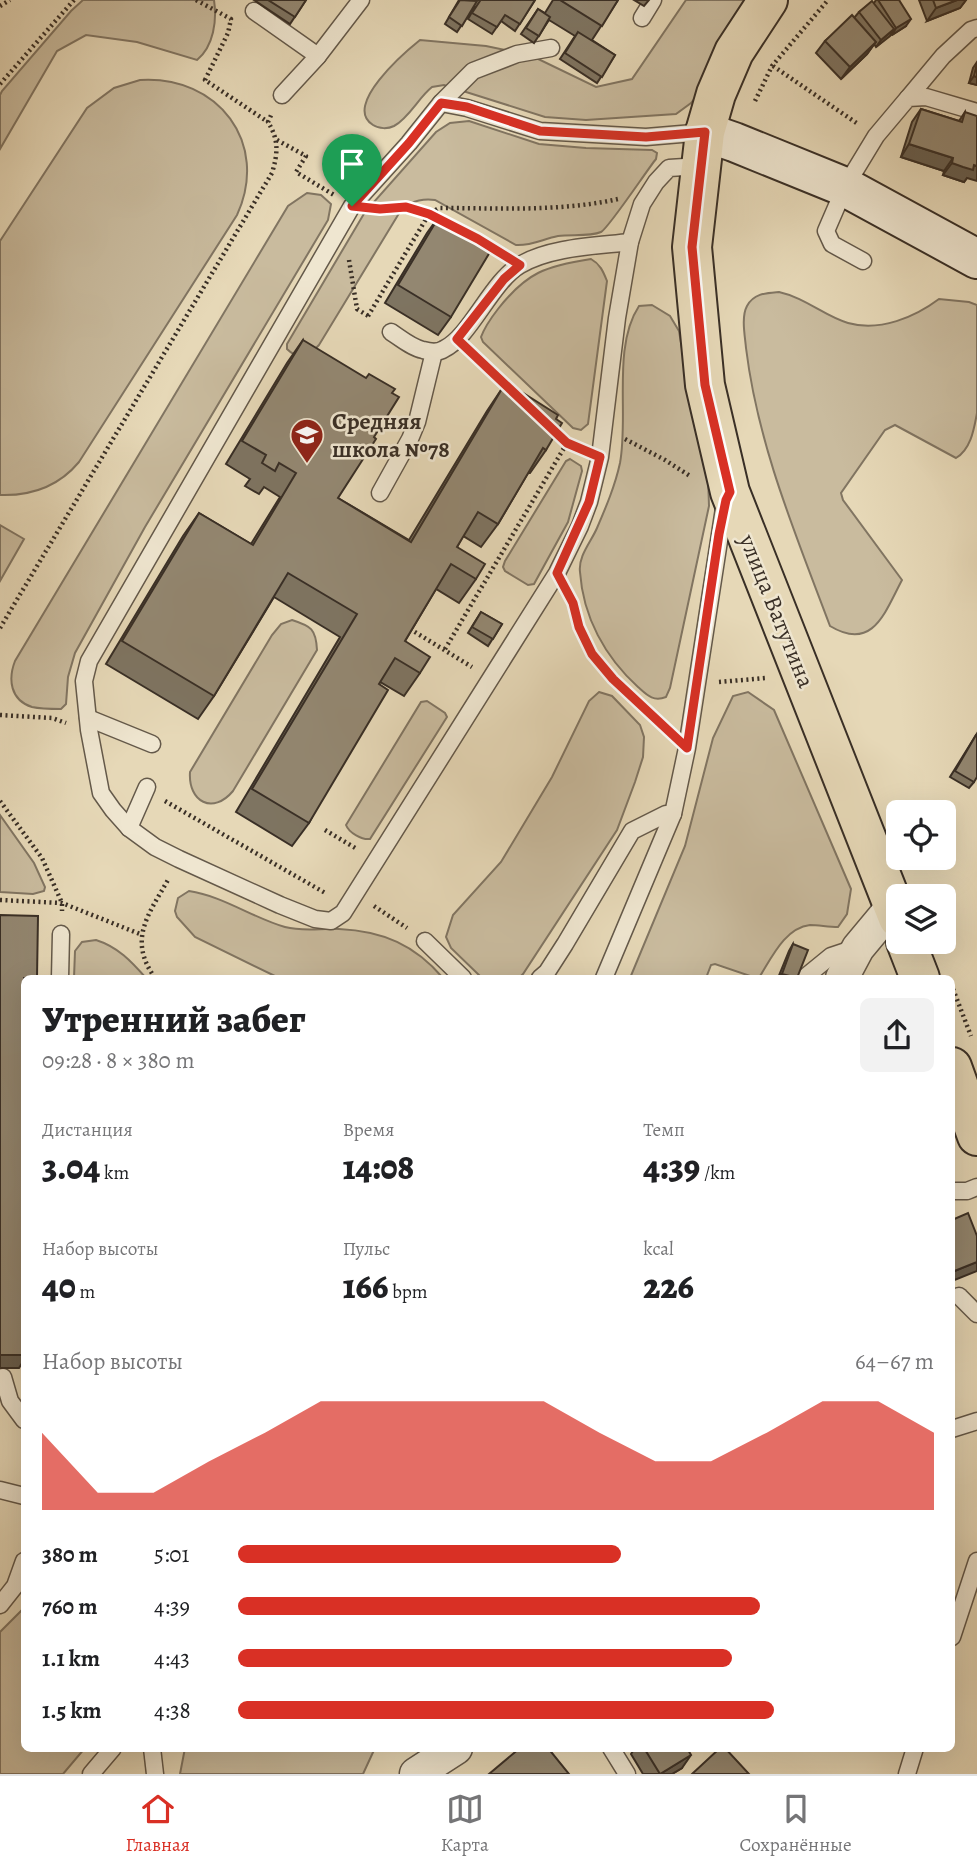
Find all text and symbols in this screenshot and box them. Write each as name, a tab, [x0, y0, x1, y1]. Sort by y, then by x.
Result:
pin	[322, 134, 382, 206]
icon: arrive	[333, 145, 371, 183]
place label: Средняя школа №78	[332, 405, 450, 465]
school or university icon: Средняя школа №78	[288, 416, 326, 465]
street label: улица Ватутина	[731, 529, 822, 692]
map controls	[886, 800, 956, 954]
button: locate	[886, 800, 956, 870]
button: layers	[886, 884, 956, 954]
text: Утренний забег	[42, 993, 306, 1045]
button: share	[860, 998, 934, 1072]
text: 09:28 · 8 × 380 m	[42, 1045, 195, 1076]
text: Дистанция	[42, 1117, 133, 1143]
text: Время	[343, 1117, 394, 1143]
text: Темп	[643, 1117, 685, 1143]
text: 3.04	[42, 1143, 100, 1191]
text: 14:08	[343, 1143, 414, 1191]
text: 4:39	[643, 1143, 700, 1191]
text: km	[100, 1160, 129, 1186]
text: /km	[700, 1160, 735, 1186]
text: Набор высоты	[42, 1236, 158, 1262]
text: Пульс	[343, 1236, 390, 1262]
text: kcal	[643, 1236, 674, 1262]
text: 40	[42, 1262, 76, 1310]
text: 166	[343, 1262, 388, 1310]
text: 226	[643, 1262, 694, 1310]
text: m	[76, 1279, 95, 1305]
text: bpm	[388, 1279, 428, 1305]
text: Набор высоты	[42, 1346, 183, 1377]
text: 64–67 m	[855, 1346, 934, 1377]
text: 380 m	[42, 1539, 98, 1570]
text: 5:01	[154, 1539, 190, 1570]
text: 760 m	[42, 1591, 97, 1622]
text: 4:39	[154, 1591, 190, 1622]
text: 1.1 km	[42, 1643, 100, 1674]
text: 4:43	[154, 1643, 190, 1674]
text: 1.5 km	[42, 1695, 102, 1726]
text: 4:38	[154, 1695, 191, 1726]
tab: Главная	[125, 1790, 190, 1858]
tab: Карта	[441, 1790, 489, 1858]
tab: Сохранённые	[740, 1790, 852, 1858]

